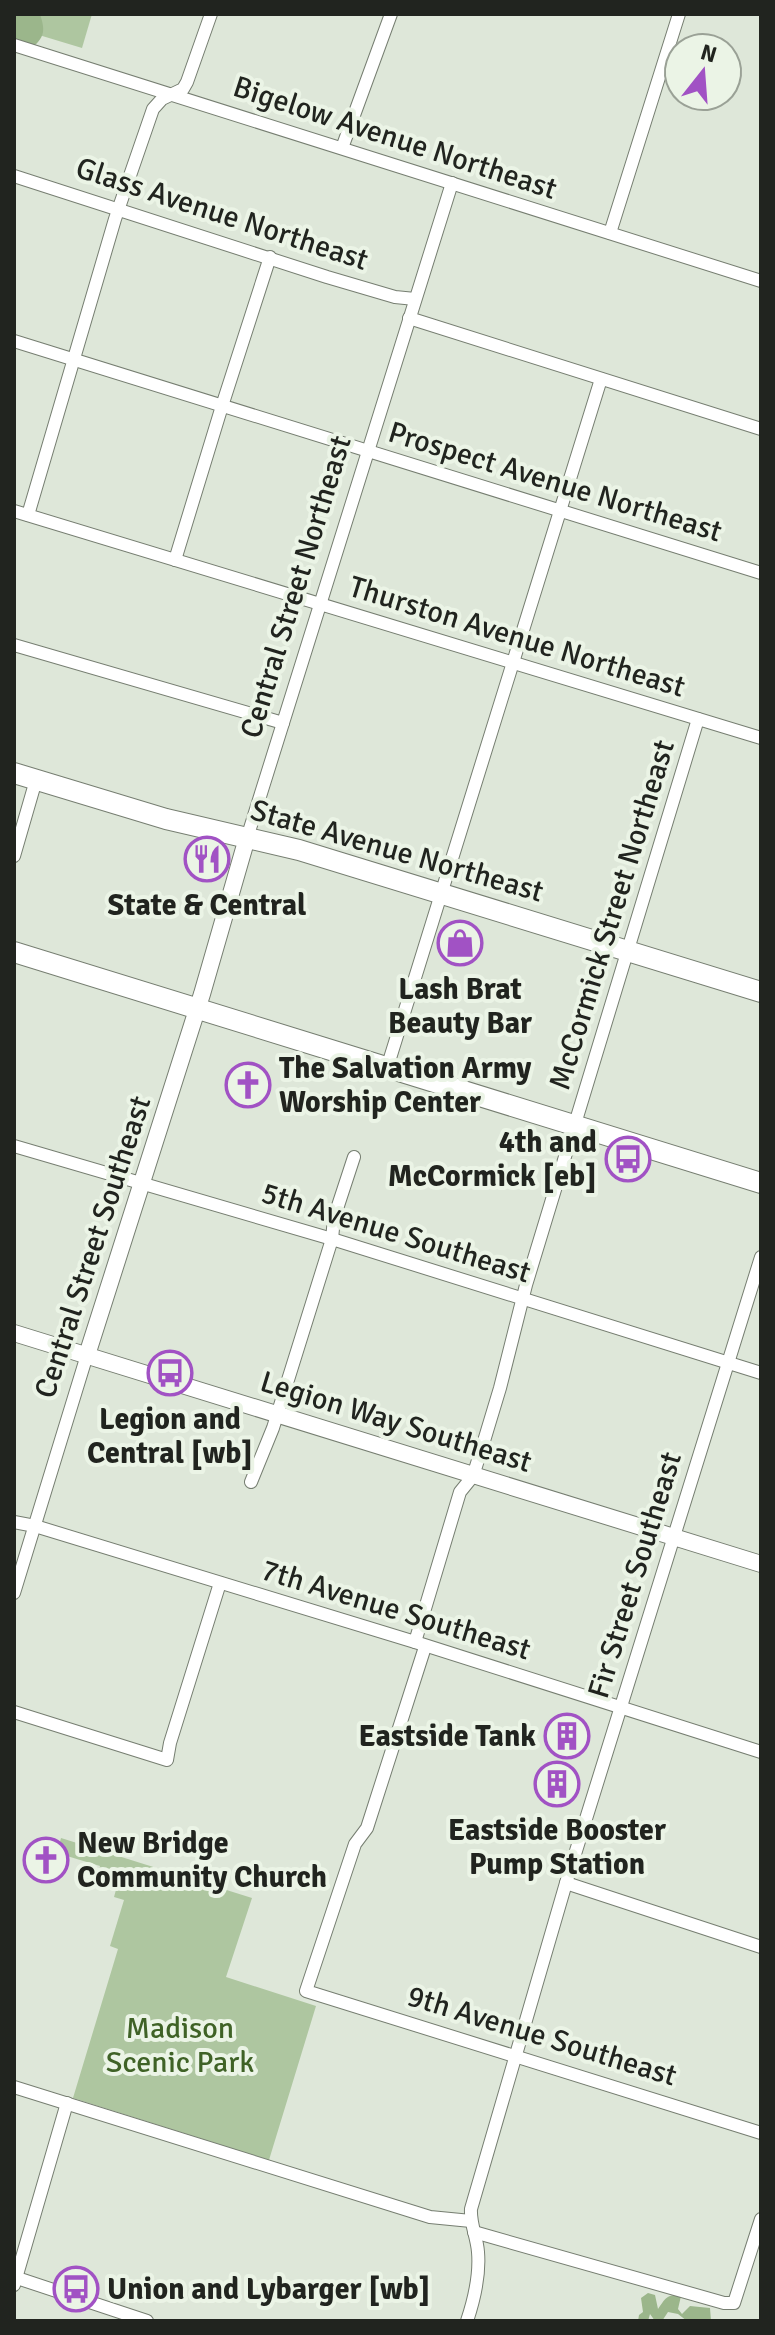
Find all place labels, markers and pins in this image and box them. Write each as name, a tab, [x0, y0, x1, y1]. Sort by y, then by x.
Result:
restaurant icon: State & Central	[183, 835, 231, 883]
place label: State & Central	[108, 887, 306, 924]
shop icon: Lash Brat Beauty Bar	[436, 919, 484, 967]
place label: Lash Brat Beauty Bar	[388, 971, 532, 1042]
place label: The Salvation Army Worship Center	[279, 1050, 532, 1121]
church icon: The Salvation Army Worship Center	[224, 1061, 272, 1109]
place label: 4th and McCormick [eb]	[388, 1124, 597, 1195]
bus stop icon: 4th and McCormick [eb]	[604, 1135, 652, 1183]
bus stop icon: Legion and Central [wb]	[146, 1349, 194, 1397]
place label: Legion and Central [wb]	[87, 1401, 253, 1472]
building icon: Eastside Tank	[543, 1712, 591, 1760]
place label: Eastside Tank	[358, 1718, 536, 1755]
building icon: Eastside Booster Pump Station	[533, 1760, 581, 1808]
place label: Eastside Booster Pump Station	[448, 1812, 666, 1883]
place label: New Bridge Community Church	[77, 1825, 327, 1896]
church icon: New Bridge Community Church	[22, 1836, 70, 1884]
bus stop icon: Union and Lybarger [wb]	[52, 2265, 100, 2313]
place label: Union and Lybarger [wb]	[107, 2271, 431, 2308]

